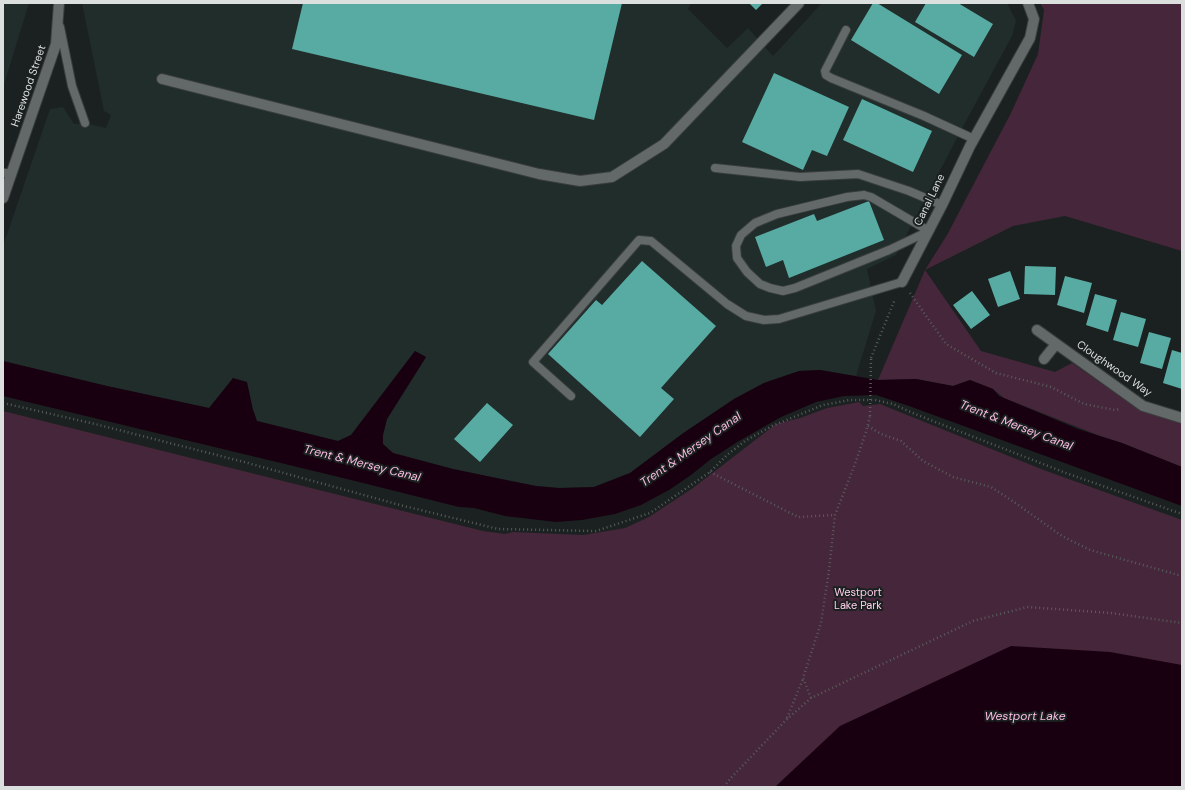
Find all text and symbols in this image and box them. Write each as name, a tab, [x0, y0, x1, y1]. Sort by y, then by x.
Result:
street label: Harewood Street	[9, 43, 49, 129]
street label: Canal Lane	[912, 172, 948, 228]
street label: Cloughwood Way	[1074, 338, 1154, 400]
water label: Trent & Mersey Canal	[957, 398, 1075, 454]
water label: Trent & Mersey Canal	[638, 410, 744, 490]
water label: Trent & Mersey Canal	[302, 443, 422, 485]
park label: Westport Lake Park	[834, 586, 882, 612]
water label: Westport Lake	[984, 710, 1066, 724]

